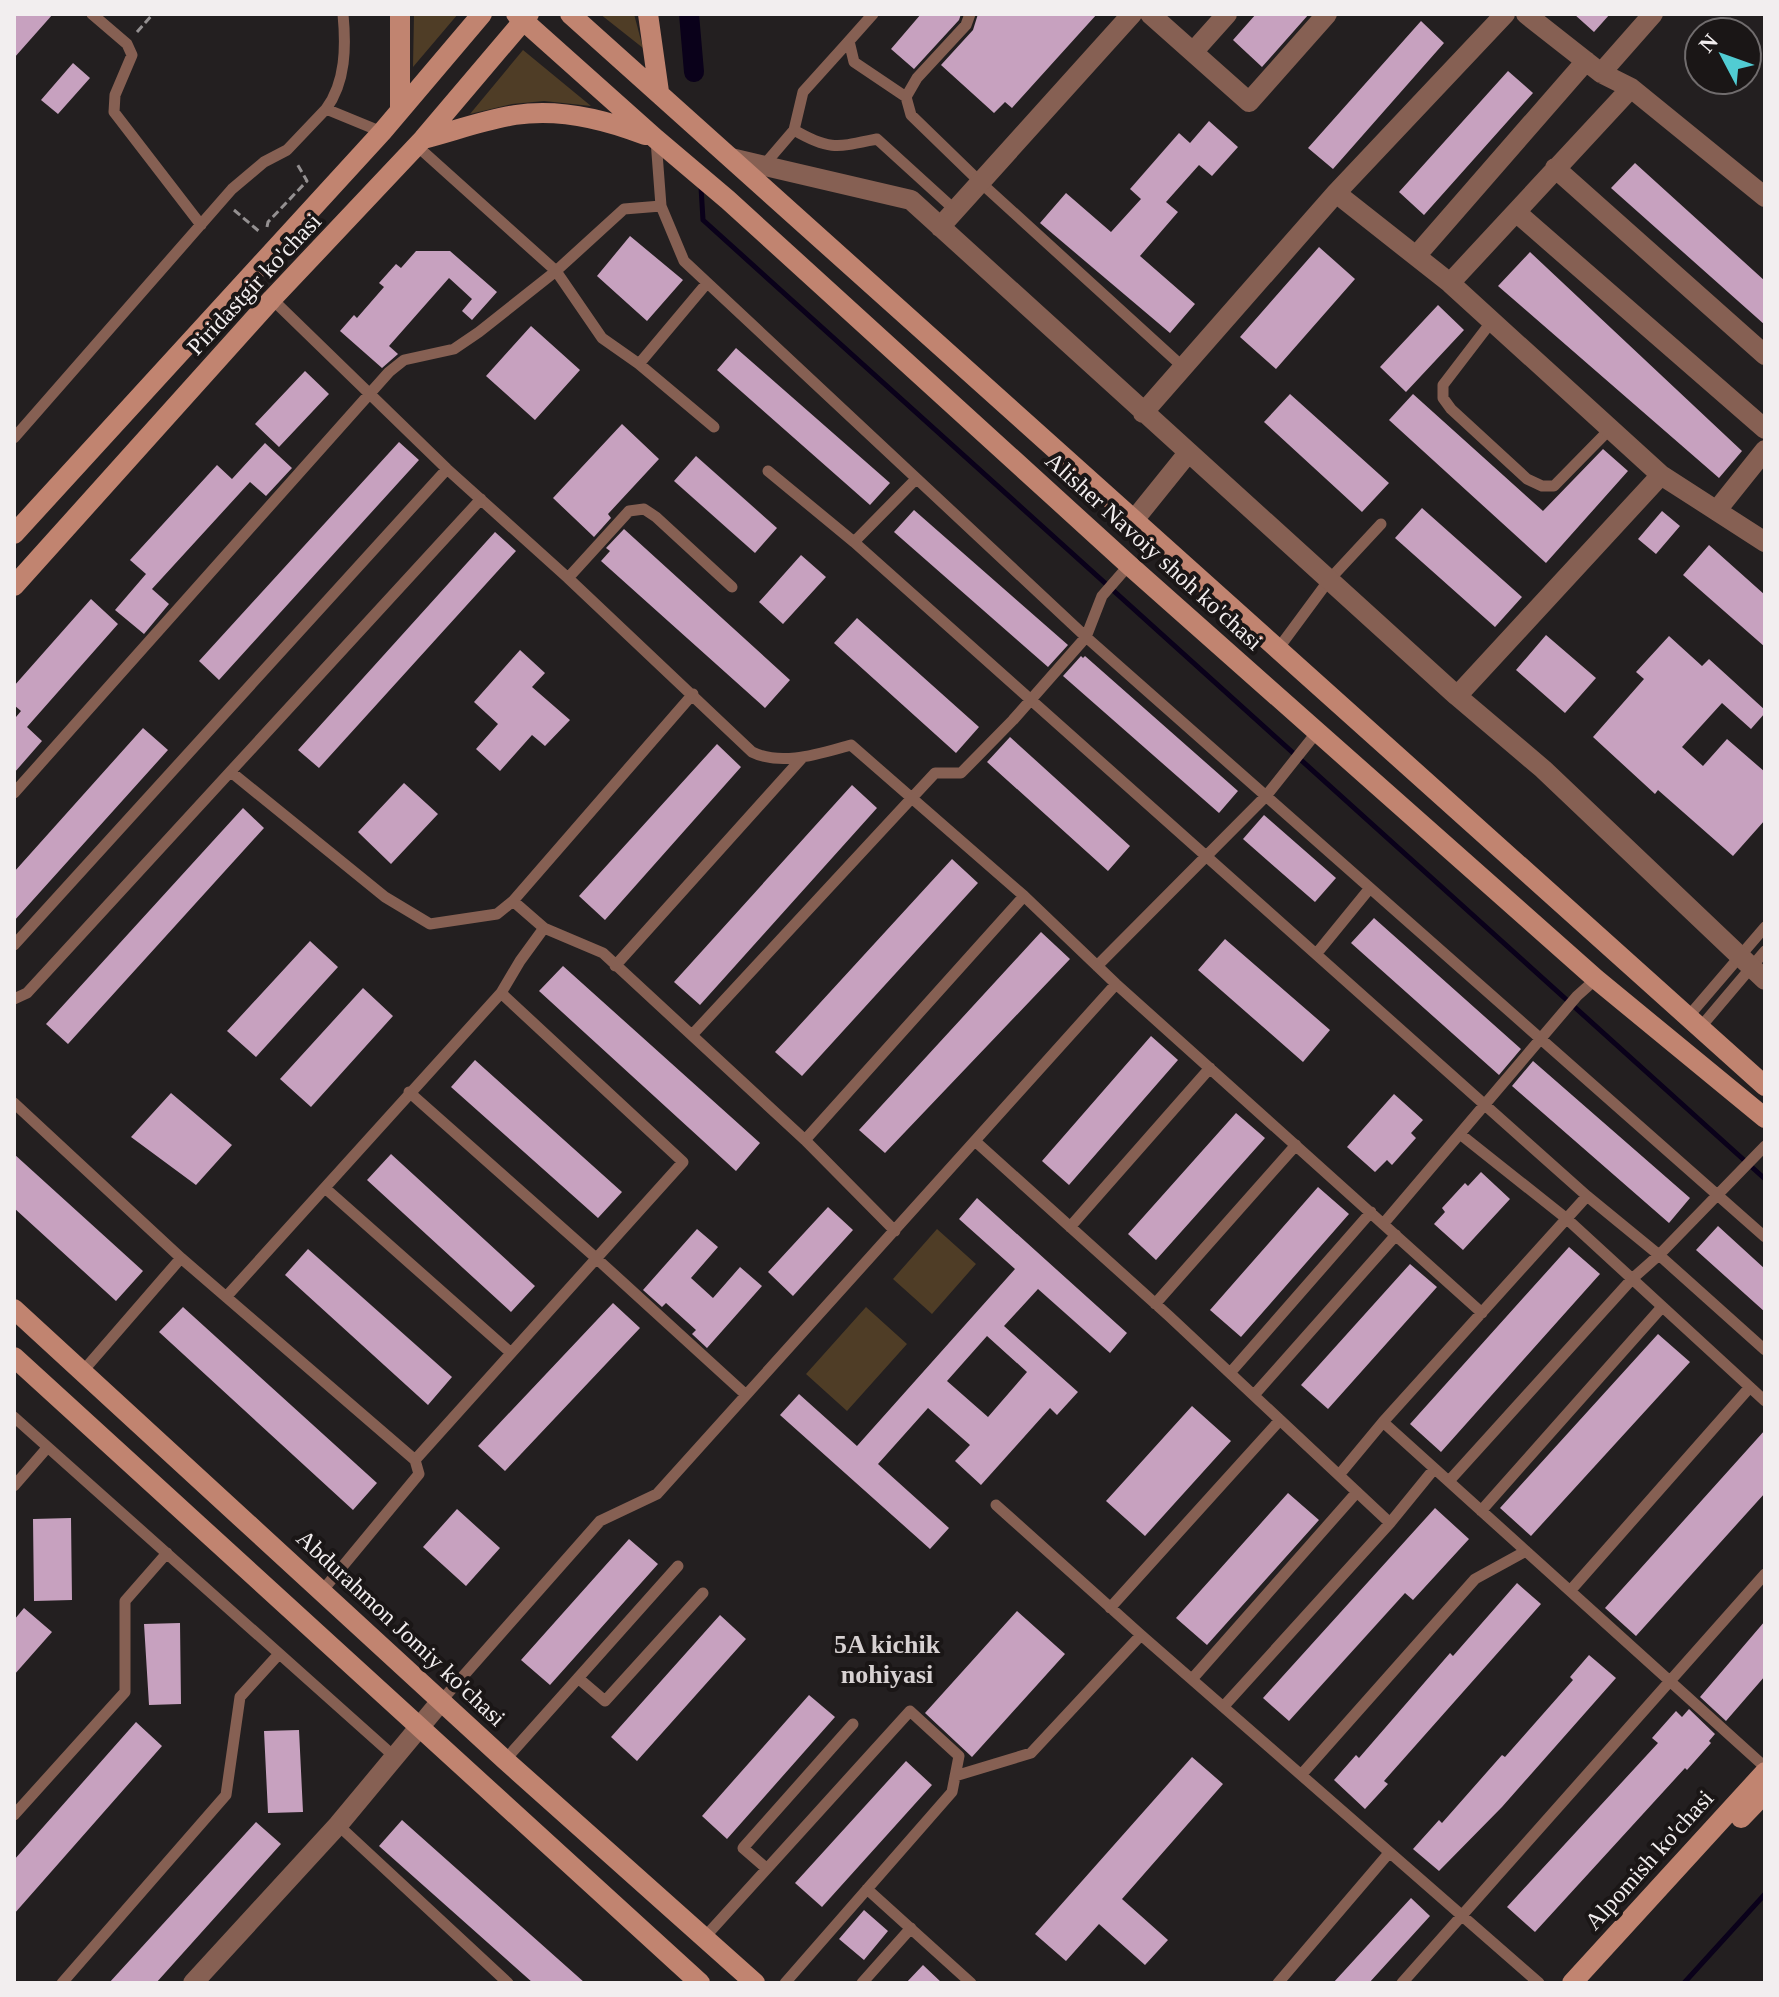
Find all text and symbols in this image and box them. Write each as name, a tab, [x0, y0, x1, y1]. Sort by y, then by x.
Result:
north arrow	[1683, 16, 1763, 96]
text: N	[1694, 29, 1723, 57]
street label: Piridastgir ko'chasi	[182, 208, 326, 360]
street label: Alisher Navoiy shoh ko'chasi	[1040, 447, 1268, 655]
street label: Abdurahmon Jomiy ko'chasi	[292, 1525, 511, 1731]
district label: 5A kichik nohiyasi	[834, 1630, 941, 1689]
street label: Alpomish ko'chasi	[1580, 1785, 1719, 1935]

